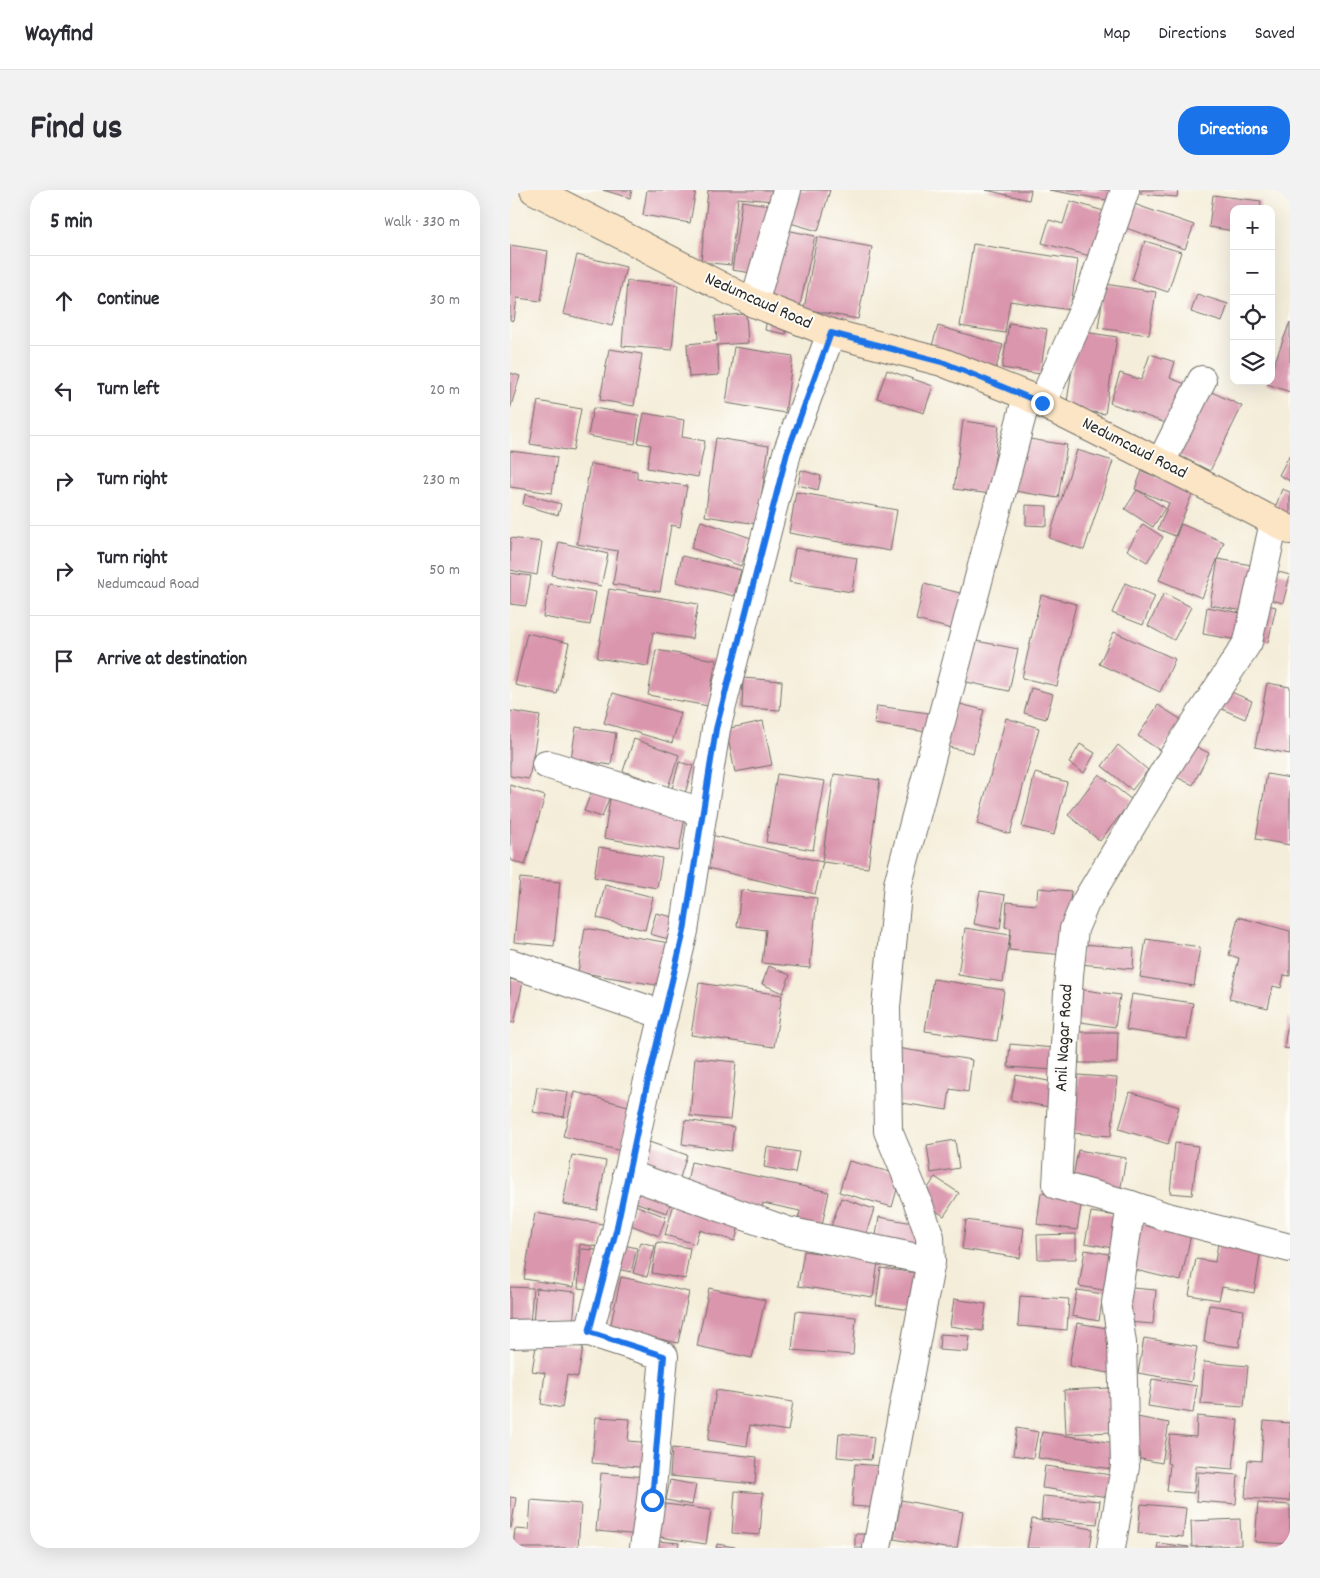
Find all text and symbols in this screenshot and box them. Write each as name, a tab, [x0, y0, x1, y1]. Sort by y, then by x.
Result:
text: Wayfind	[25, 18, 93, 52]
text: Map	[1103, 22, 1130, 47]
text: Directions	[1158, 22, 1227, 47]
text: Saved	[1255, 22, 1295, 47]
text: Find us	[30, 105, 122, 155]
button: Directions	[1178, 106, 1290, 155]
map controls	[1230, 205, 1275, 385]
button: +	[1230, 205, 1275, 250]
text: 5 min	[50, 208, 93, 238]
text: Walk · 330 m	[384, 211, 460, 234]
button: −	[1230, 250, 1275, 295]
street label: Nedumcaud Road	[700, 267, 816, 337]
icon: ahead	[50, 287, 78, 315]
text: Continue	[97, 287, 159, 314]
text: 30 m	[430, 289, 460, 312]
button: locate	[1230, 295, 1275, 340]
button: layers	[1230, 340, 1275, 385]
icon: left	[50, 377, 78, 405]
text: Turn left	[97, 377, 160, 404]
text: 20 m	[430, 379, 460, 402]
route end	[1031, 392, 1054, 415]
street label: Nedumcaud Road	[1077, 412, 1191, 486]
icon: right	[50, 467, 78, 495]
text: Turn right	[97, 467, 168, 494]
text: 230 m	[423, 469, 460, 492]
text: Turn right	[97, 546, 168, 573]
icon: right	[50, 557, 78, 585]
text: 50 m	[429, 559, 460, 582]
text: Nedumcaud Road	[97, 573, 199, 596]
icon: arrive	[50, 647, 78, 675]
text: Arrive at destination	[97, 647, 247, 674]
street label: Anil Nagar Road	[1050, 983, 1080, 1093]
route start	[641, 1489, 664, 1512]

